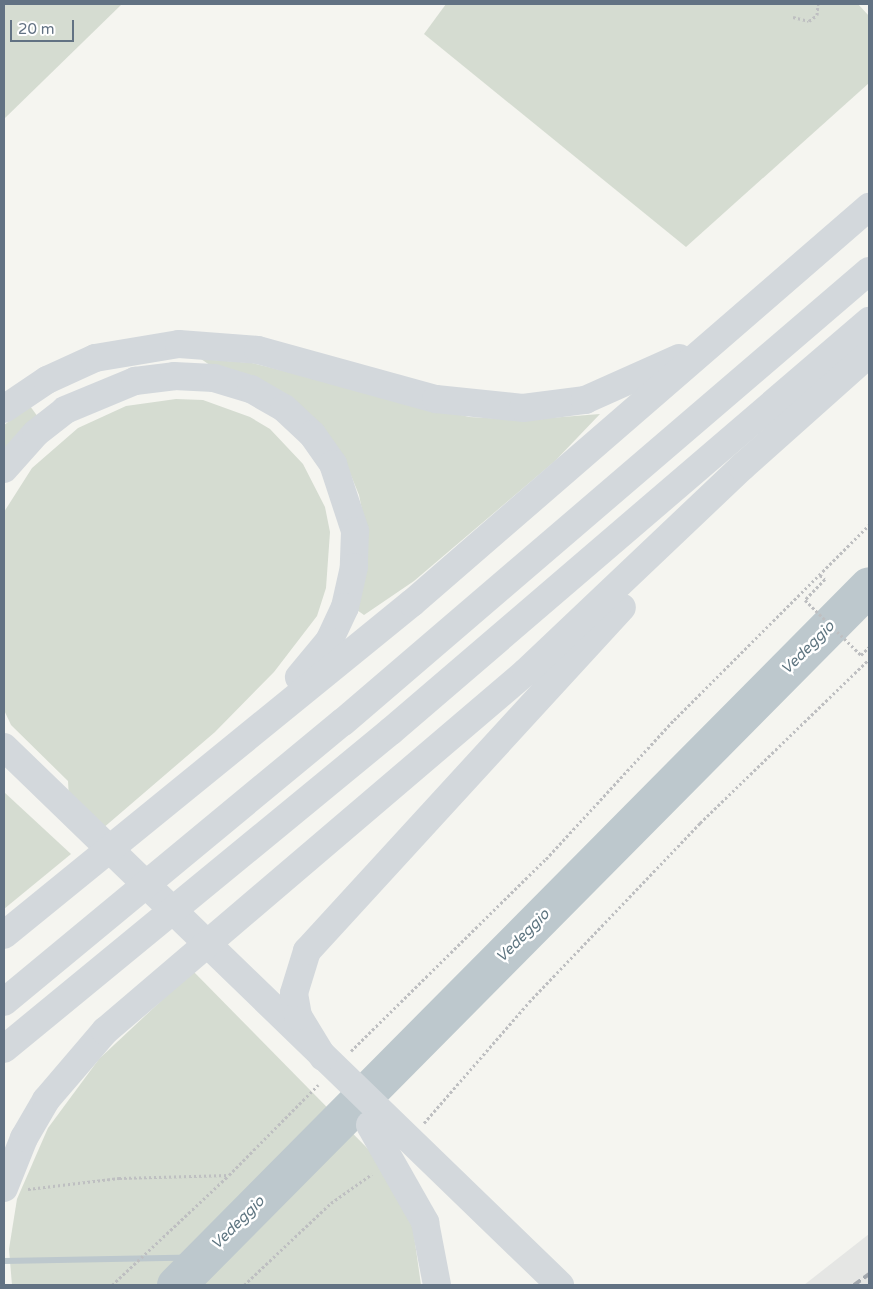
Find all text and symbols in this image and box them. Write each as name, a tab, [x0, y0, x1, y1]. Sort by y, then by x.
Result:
scale bar	[12, 10, 76, 42]
text: 20 m	[18, 20, 55, 38]
water label: Vedeggio	[778, 618, 838, 678]
water label: Vedeggio	[493, 906, 553, 966]
water label: Vedeggio	[208, 1193, 268, 1253]

